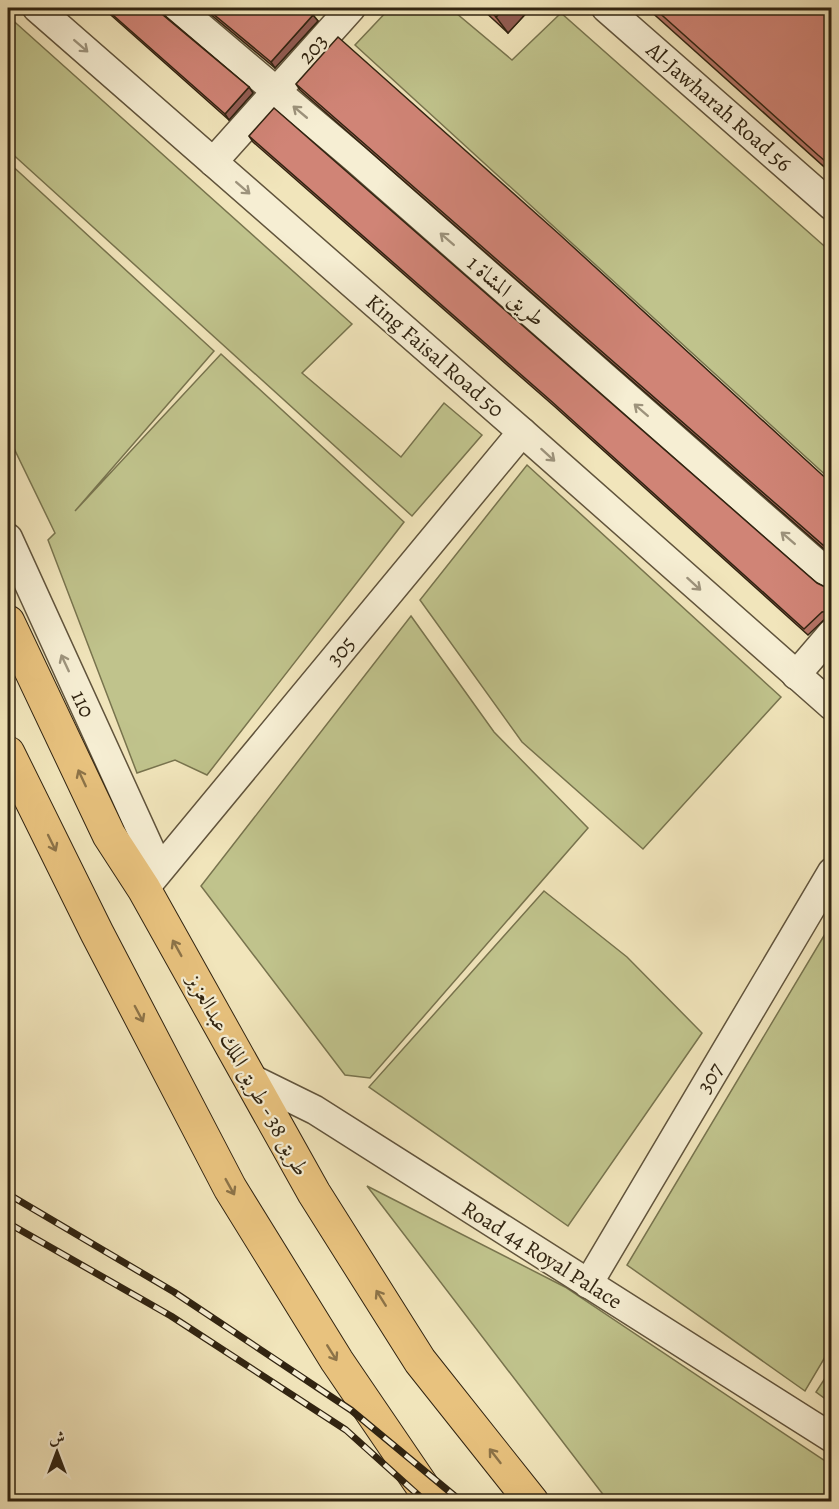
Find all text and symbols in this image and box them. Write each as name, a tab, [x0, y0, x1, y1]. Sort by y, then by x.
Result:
street label: 203	[291, 27, 335, 71]
street label: Al-Jawharah Road 56	[639, 35, 798, 179]
one-way arrow	[73, 39, 88, 53]
one-way arrow	[292, 105, 308, 118]
one-way arrow	[235, 181, 250, 195]
one-way arrow	[439, 233, 455, 246]
street label: طريق المشاة 1	[460, 249, 552, 333]
street label: King Faisal Road 50	[359, 287, 511, 425]
one-way arrow	[634, 403, 649, 417]
one-way arrow	[540, 448, 555, 462]
one-way arrow	[780, 532, 796, 546]
one-way arrow	[686, 577, 701, 591]
street label: 305	[320, 630, 362, 672]
one-way arrow	[58, 655, 70, 673]
street label: 110	[64, 686, 102, 722]
one-way arrow	[75, 770, 87, 788]
one-way arrow	[47, 833, 58, 851]
one-way arrow	[171, 940, 182, 958]
street label: طريق 38 - طريق الملك عبدالعزيز	[179, 967, 316, 1182]
one-way arrow	[134, 1005, 145, 1023]
street label: 307	[689, 1057, 731, 1099]
one-way arrow	[224, 1178, 236, 1195]
street label: Road 44 Royal Palace	[456, 1194, 628, 1316]
one-way arrow	[374, 1290, 386, 1307]
one-way arrow	[326, 1344, 338, 1361]
north arrow	[27, 1422, 87, 1482]
text: ش	[49, 1427, 65, 1449]
one-way arrow	[489, 1448, 502, 1464]

